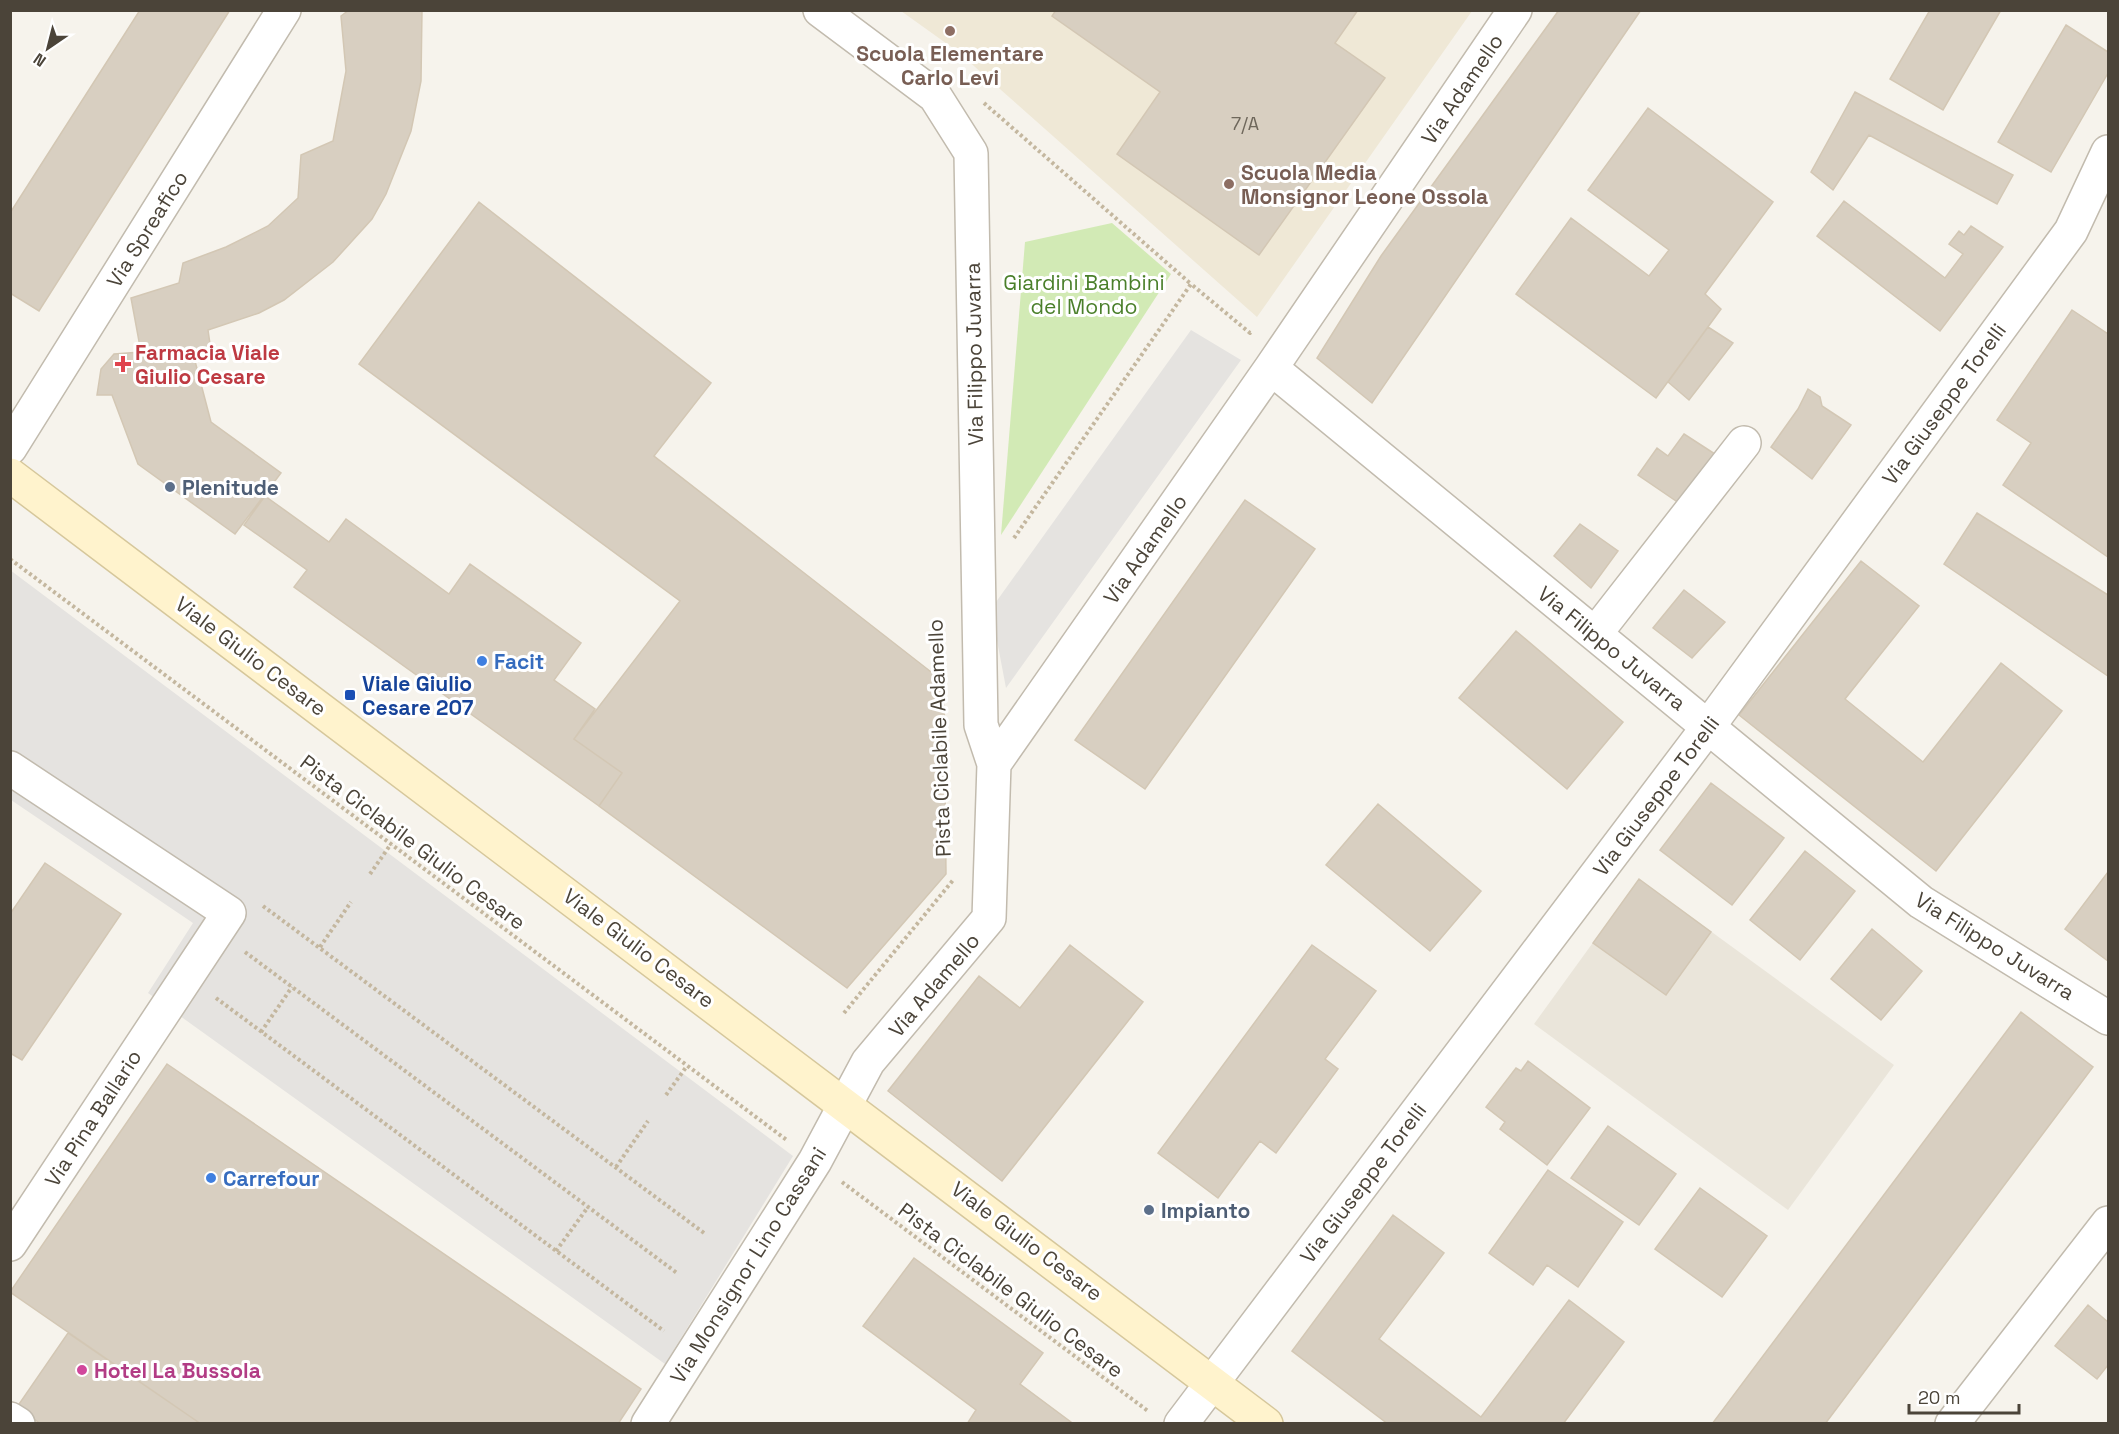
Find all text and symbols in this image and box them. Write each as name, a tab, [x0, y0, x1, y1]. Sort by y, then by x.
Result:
north arrow	[18, 18, 78, 78]
marker: Scuola Elementare Carlo Levi	[943, 24, 957, 38]
street label: Via Adamello	[1415, 28, 1509, 150]
place label: Scuola Elementare Carlo Levi	[856, 40, 1044, 91]
text: N	[29, 48, 50, 72]
house number: 7/A	[1231, 112, 1259, 135]
place label: Scuola Media Monsignor Leone Ossola	[1241, 159, 1488, 210]
street label: Via Spreafico	[100, 166, 194, 292]
marker: Scuola Media Monsignor Leone Ossola	[1222, 177, 1236, 191]
street label: Via Filippo Juvarra	[959, 262, 989, 446]
park label: Giardini Bambini del Mondo	[1003, 269, 1165, 320]
street label: Via Giuseppe Torelli	[1876, 318, 2012, 490]
place label: Farmacia Viale Giulio Cesare	[135, 339, 280, 390]
marker: Farmacia Viale Giulio Cesare	[116, 357, 130, 371]
place label: Plenitude	[182, 474, 279, 501]
marker: Plenitude	[163, 480, 177, 494]
street label: Via Adamello	[1097, 489, 1193, 609]
street label: Via Filippo Juvarra	[1532, 580, 1692, 716]
street label: Viale Giulio Cesare	[170, 590, 332, 722]
street label: Pista Ciclabile Adamello	[921, 619, 957, 857]
place label: Facit	[494, 648, 544, 675]
marker: Facit	[475, 654, 489, 668]
place label: Viale Giulio Cesare 207	[362, 670, 474, 721]
marker: Viale Giulio Cesare 207	[343, 688, 357, 702]
street label: Via Giuseppe Torelli	[1587, 710, 1725, 882]
street label: Pista Ciclabile Giulio Cesare	[295, 748, 531, 936]
street label: Viale Giulio Cesare	[558, 882, 720, 1014]
street label: Via Filippo Juvarra	[1910, 886, 2080, 1006]
street label: Via Adamello	[883, 927, 985, 1043]
street label: Via Pina Ballario	[39, 1044, 147, 1192]
street label: Via Giuseppe Torelli	[1294, 1097, 1432, 1269]
street label: Via Monsignor Lino Cassani	[664, 1142, 832, 1388]
place label: Carrefour	[223, 1165, 320, 1192]
marker: Carrefour	[204, 1171, 218, 1185]
street label: Viale Giulio Cesare	[946, 1175, 1108, 1307]
street label: Pista Ciclabile Giulio Cesare	[893, 1196, 1129, 1384]
place label: Impianto	[1161, 1197, 1250, 1224]
marker: Impianto	[1142, 1203, 1156, 1217]
place label: Hotel La Bussola	[94, 1357, 261, 1384]
marker: Hotel La Bussola	[75, 1363, 89, 1377]
scale bar	[1909, 1377, 2018, 1415]
text: 20 m	[1918, 1386, 1961, 1409]

